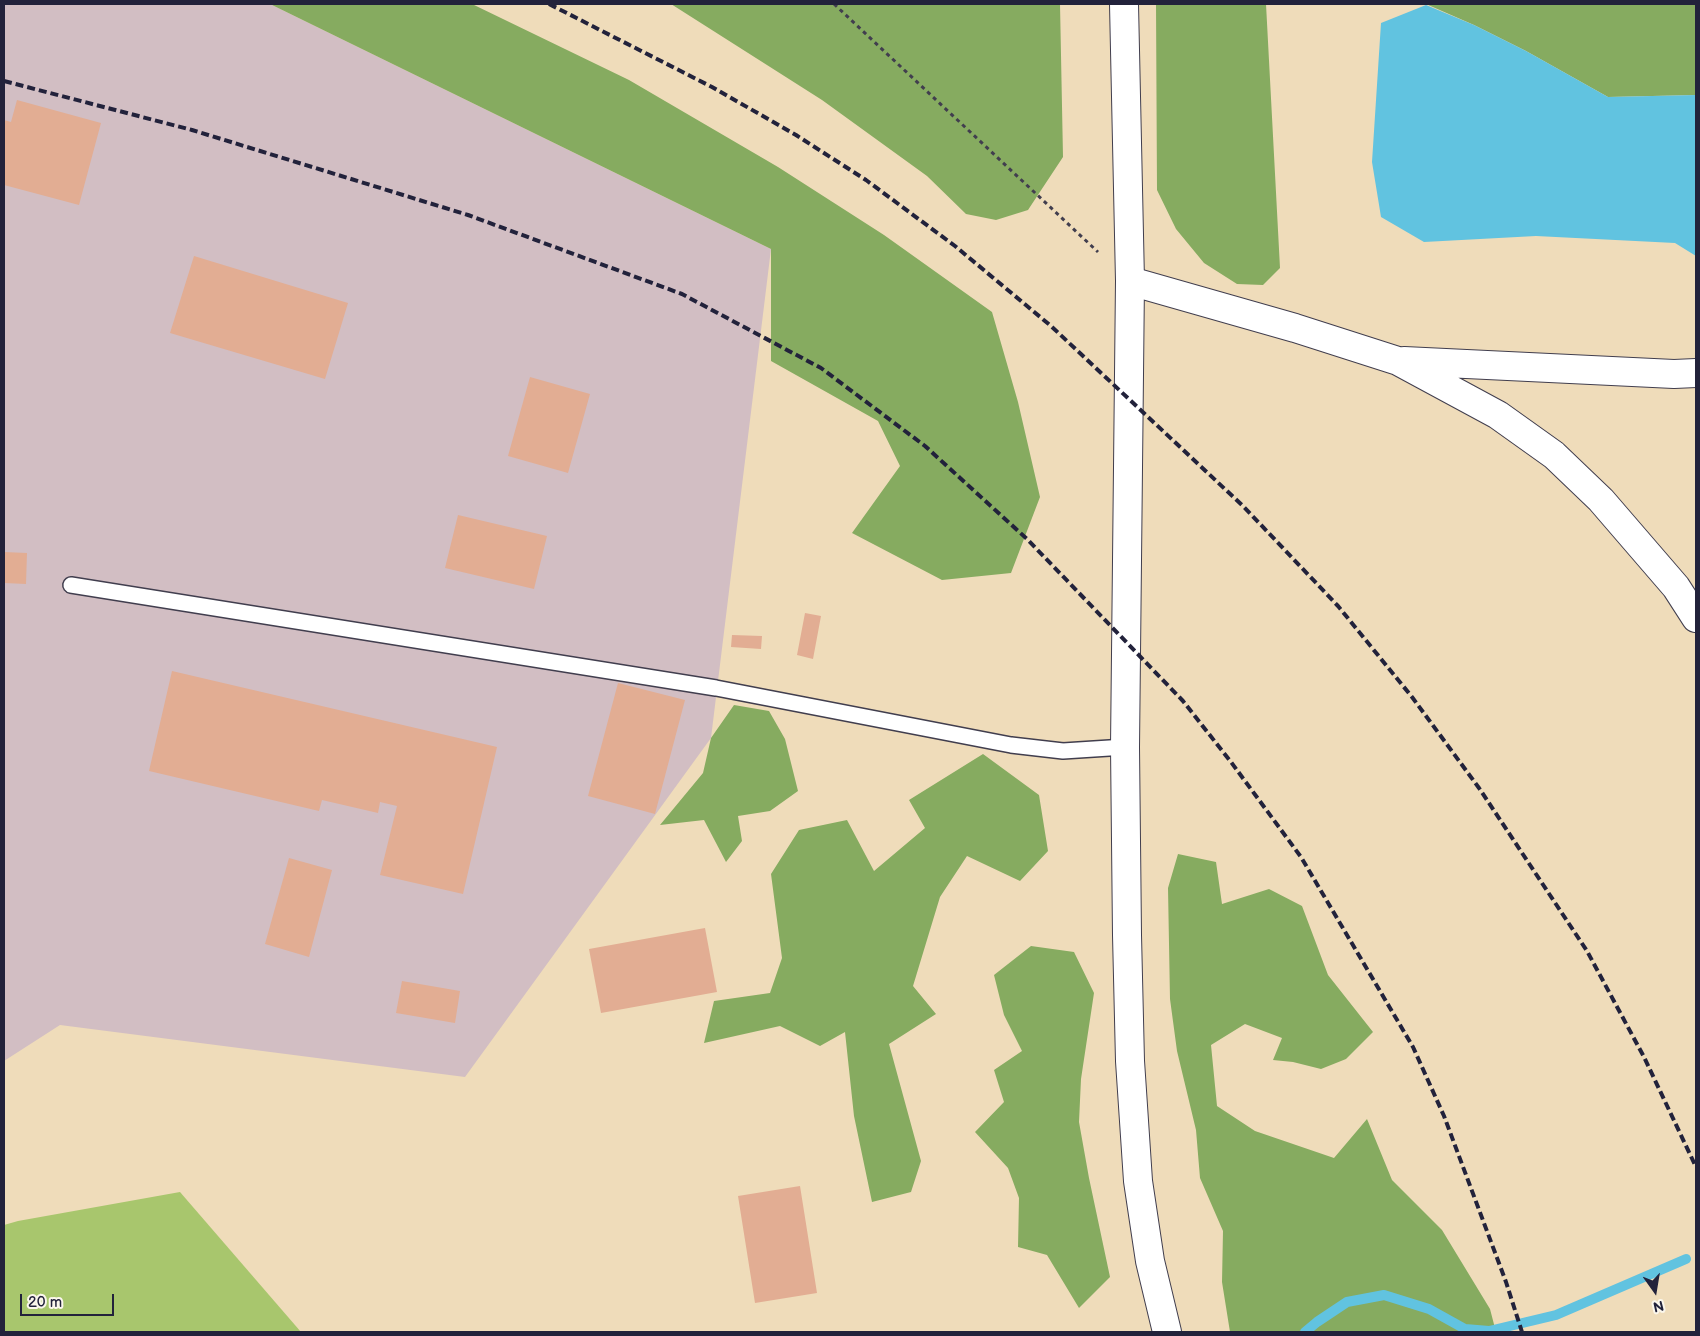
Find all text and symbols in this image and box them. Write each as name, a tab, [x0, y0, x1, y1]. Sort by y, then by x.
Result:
north arrow	[1630, 1266, 1680, 1316]
scale bar	[22, 1284, 116, 1316]
text: 20 m	[28, 1293, 62, 1312]
text: N	[1651, 1297, 1666, 1316]

